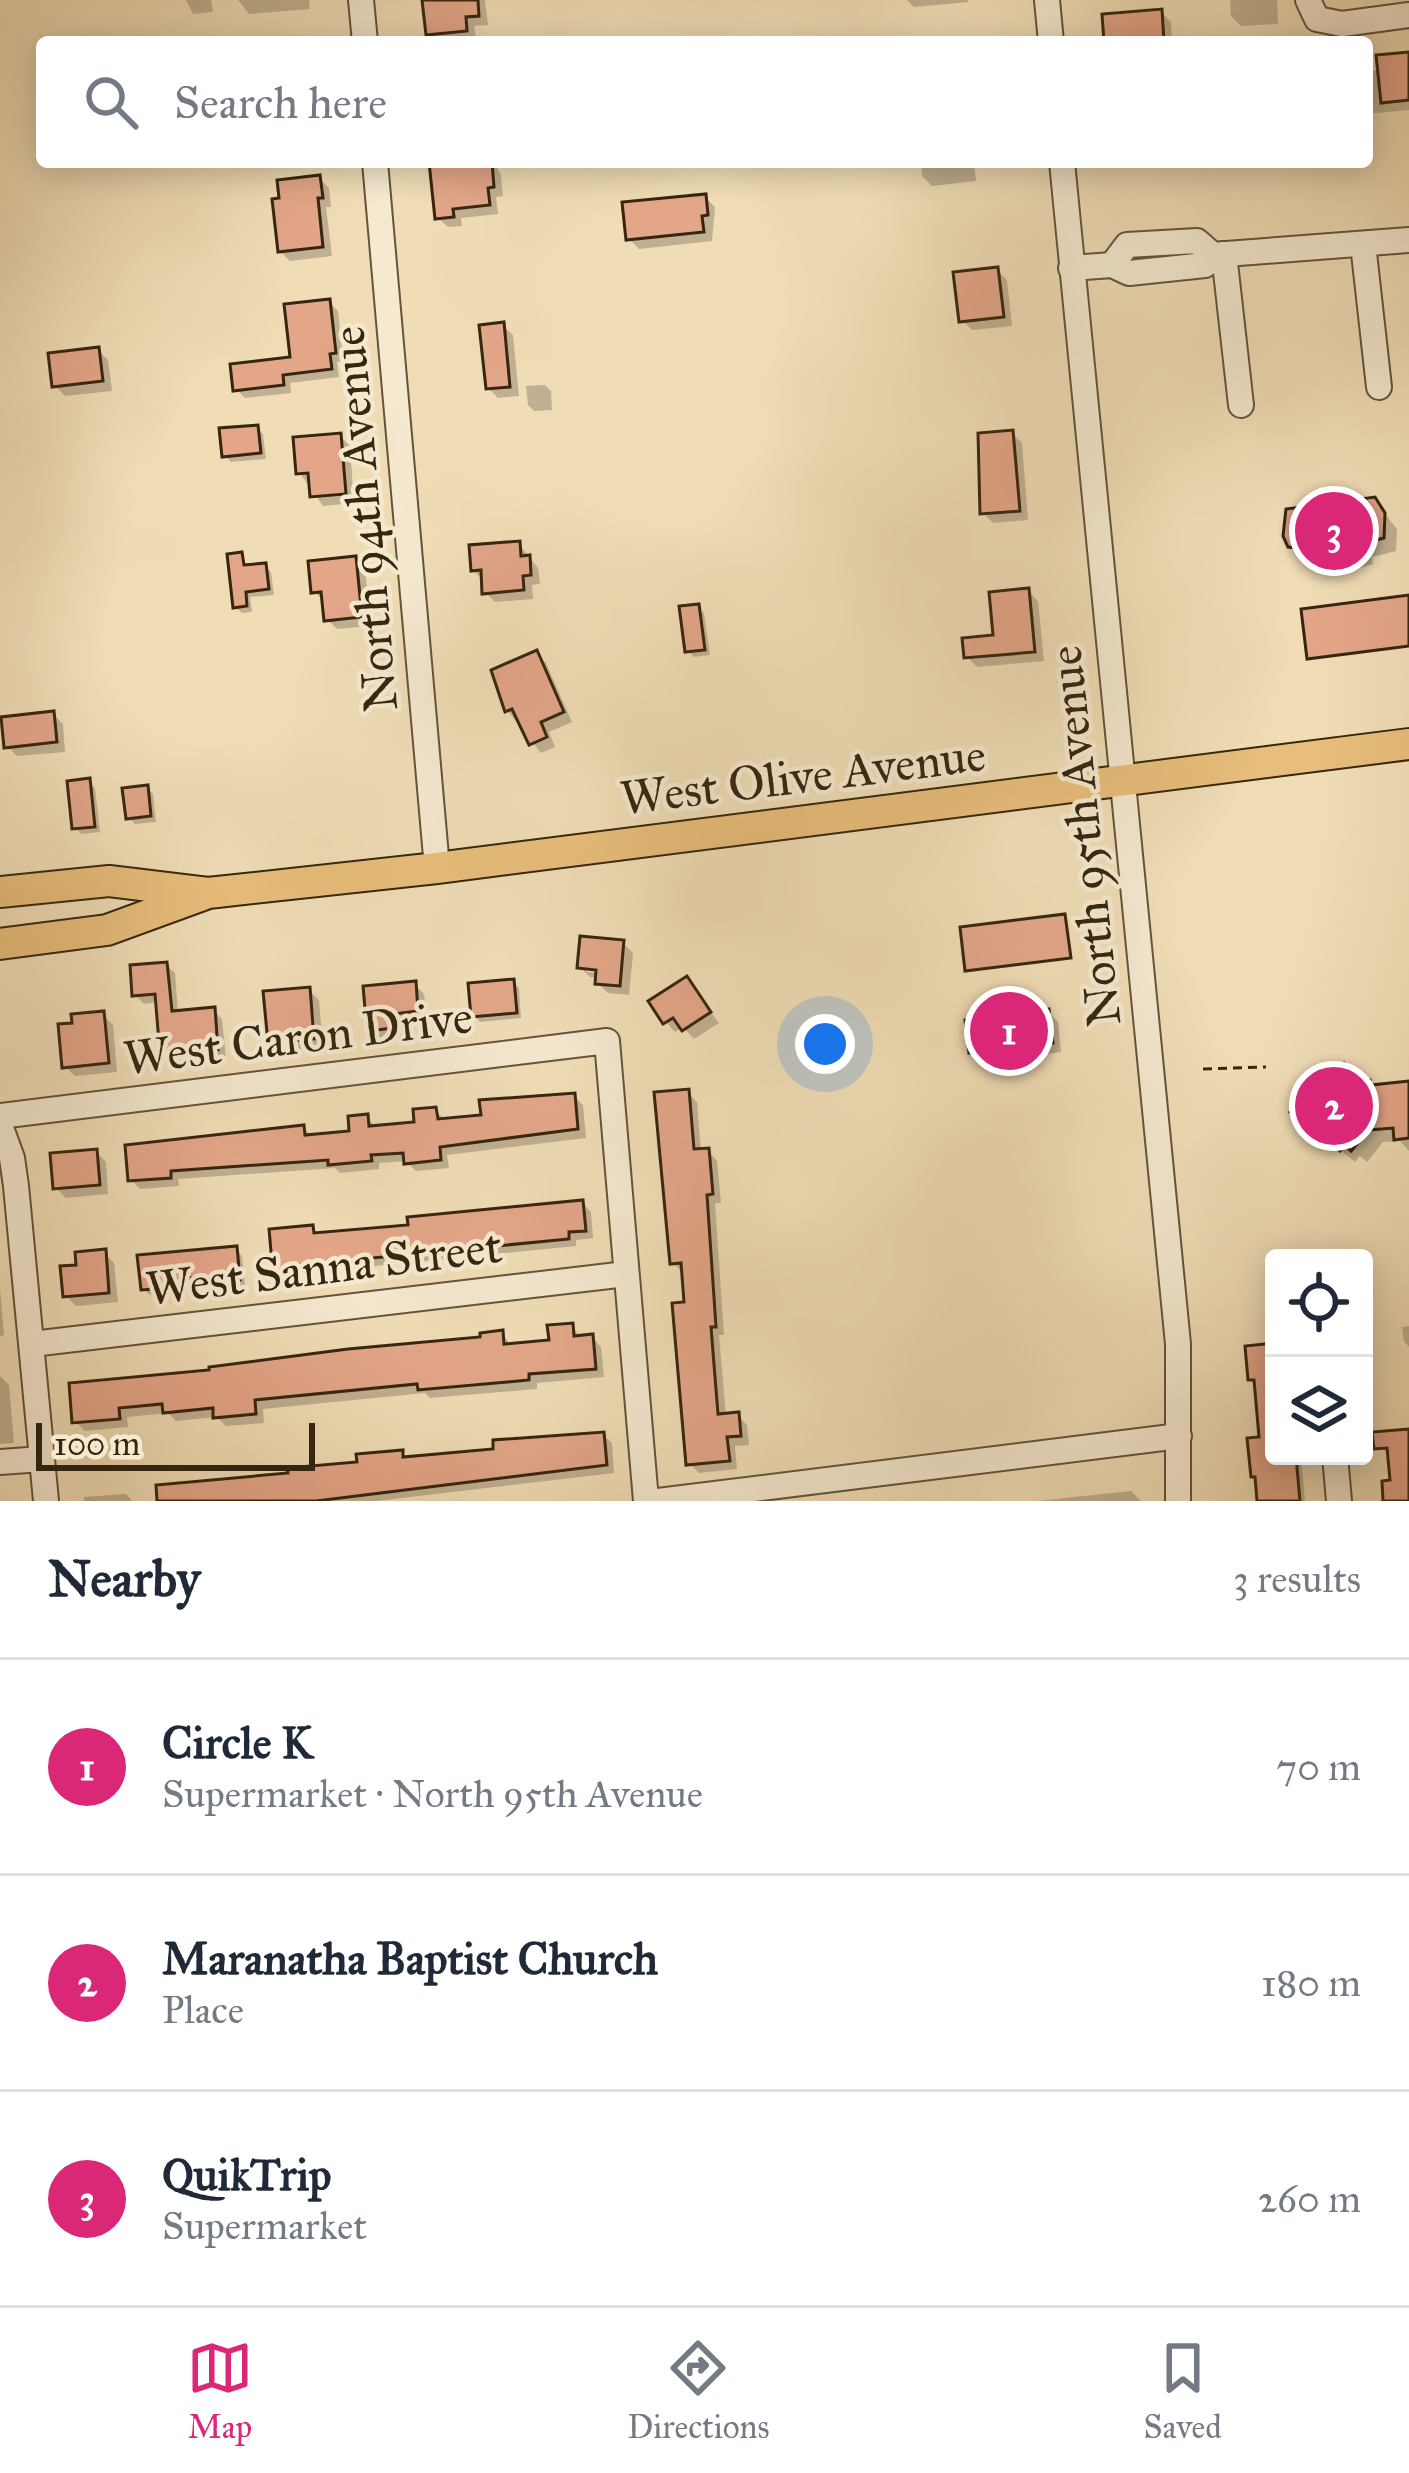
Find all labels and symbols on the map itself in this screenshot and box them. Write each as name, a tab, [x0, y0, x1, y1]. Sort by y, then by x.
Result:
street label: North 94th Avenue	[318, 324, 410, 714]
pin: 3	[1295, 486, 1373, 576]
street label: North 95th Avenue	[1035, 643, 1133, 1029]
street label: West Olive Avenue	[617, 724, 989, 828]
street label: West Caron Drive	[120, 986, 476, 1088]
pin: 1	[970, 986, 1048, 1076]
your location	[795, 1014, 855, 1074]
pin: 2	[1295, 1061, 1373, 1151]
street label: West Sanna Street	[143, 1216, 505, 1318]
scale bar	[36, 1417, 315, 1470]

